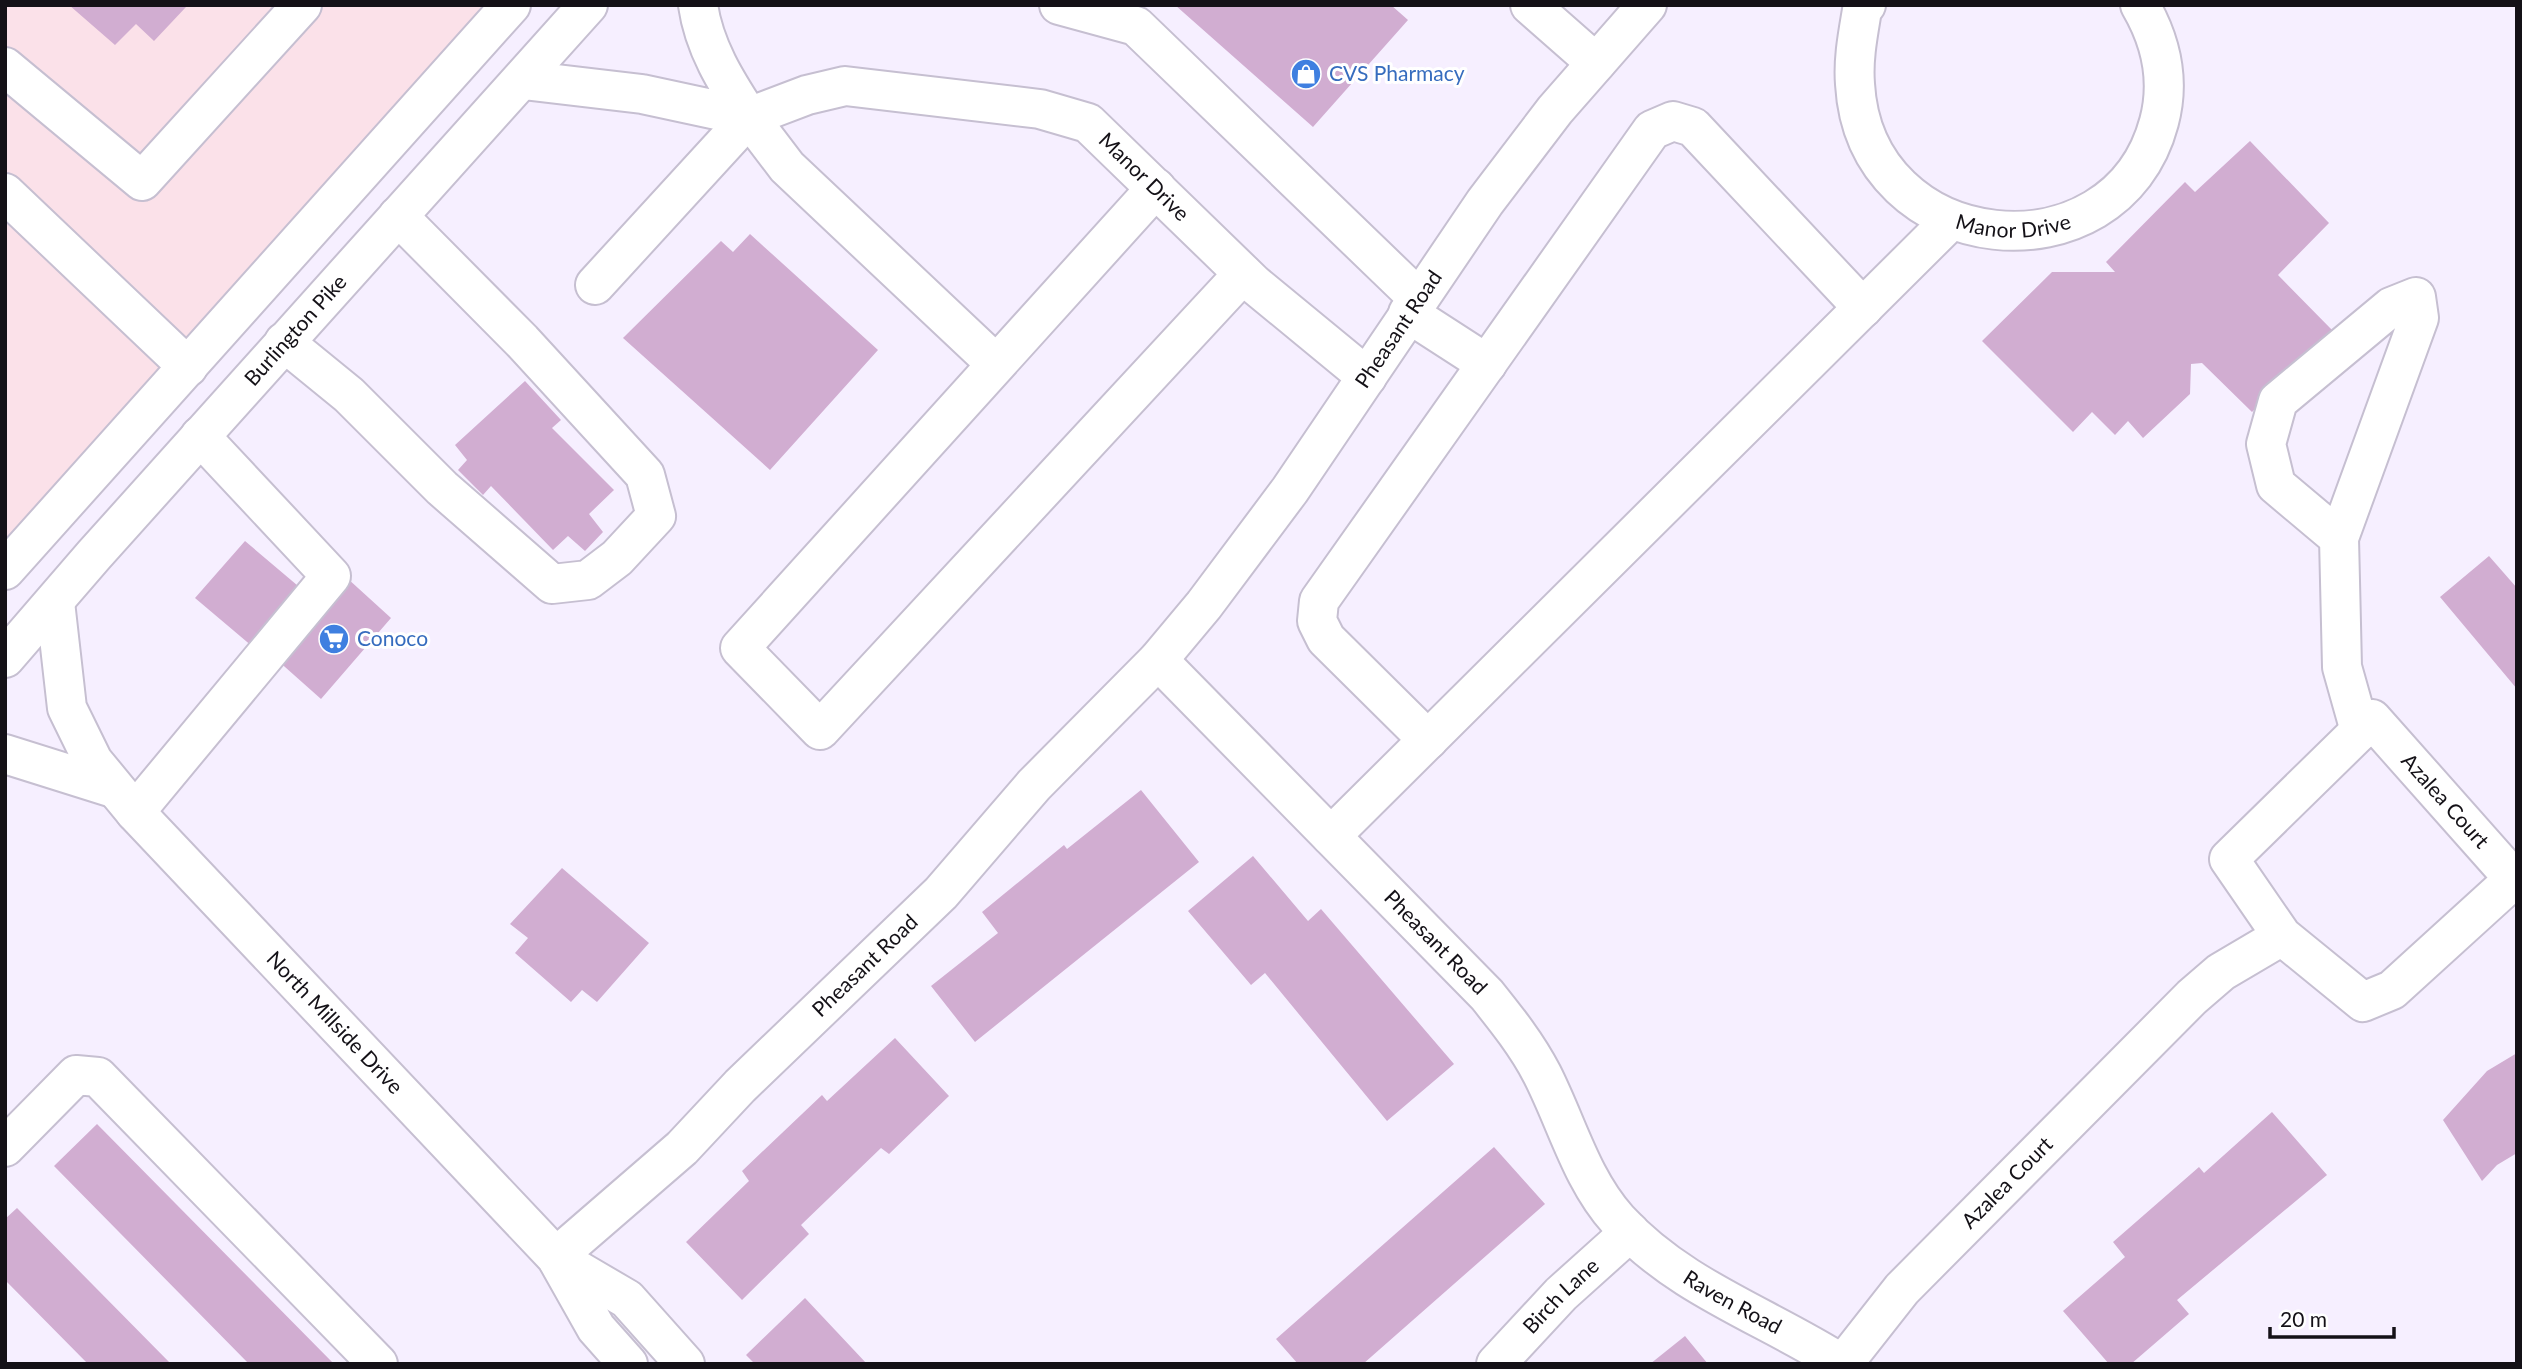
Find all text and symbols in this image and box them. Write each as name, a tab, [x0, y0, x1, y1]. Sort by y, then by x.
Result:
shop icon: CVS Pharmacy	[1289, 57, 1323, 91]
place label: CVS Pharmacy	[1329, 60, 1465, 85]
street label: Manor Drive	[1094, 127, 1195, 225]
street label: Manor Drive	[1953, 208, 2074, 242]
street label: Pheasant Road	[1349, 265, 1446, 392]
street label: Burlington Pike	[238, 269, 351, 390]
supermarket icon: Conoco	[317, 622, 351, 656]
place label: Conoco	[357, 625, 428, 650]
street label: Azalea Court	[2397, 748, 2495, 853]
street label: Pheasant Road	[1380, 884, 1493, 999]
street label: Pheasant Road	[806, 908, 922, 1021]
street label: North Millside Drive	[262, 945, 409, 1098]
street label: Azalea Court	[1956, 1131, 2057, 1233]
street label: Birch Lane	[1517, 1252, 1603, 1338]
street label: Raven Road	[1679, 1264, 1786, 1338]
scale bar	[2270, 1296, 2394, 1340]
text: 20 m	[2280, 1306, 2327, 1331]

